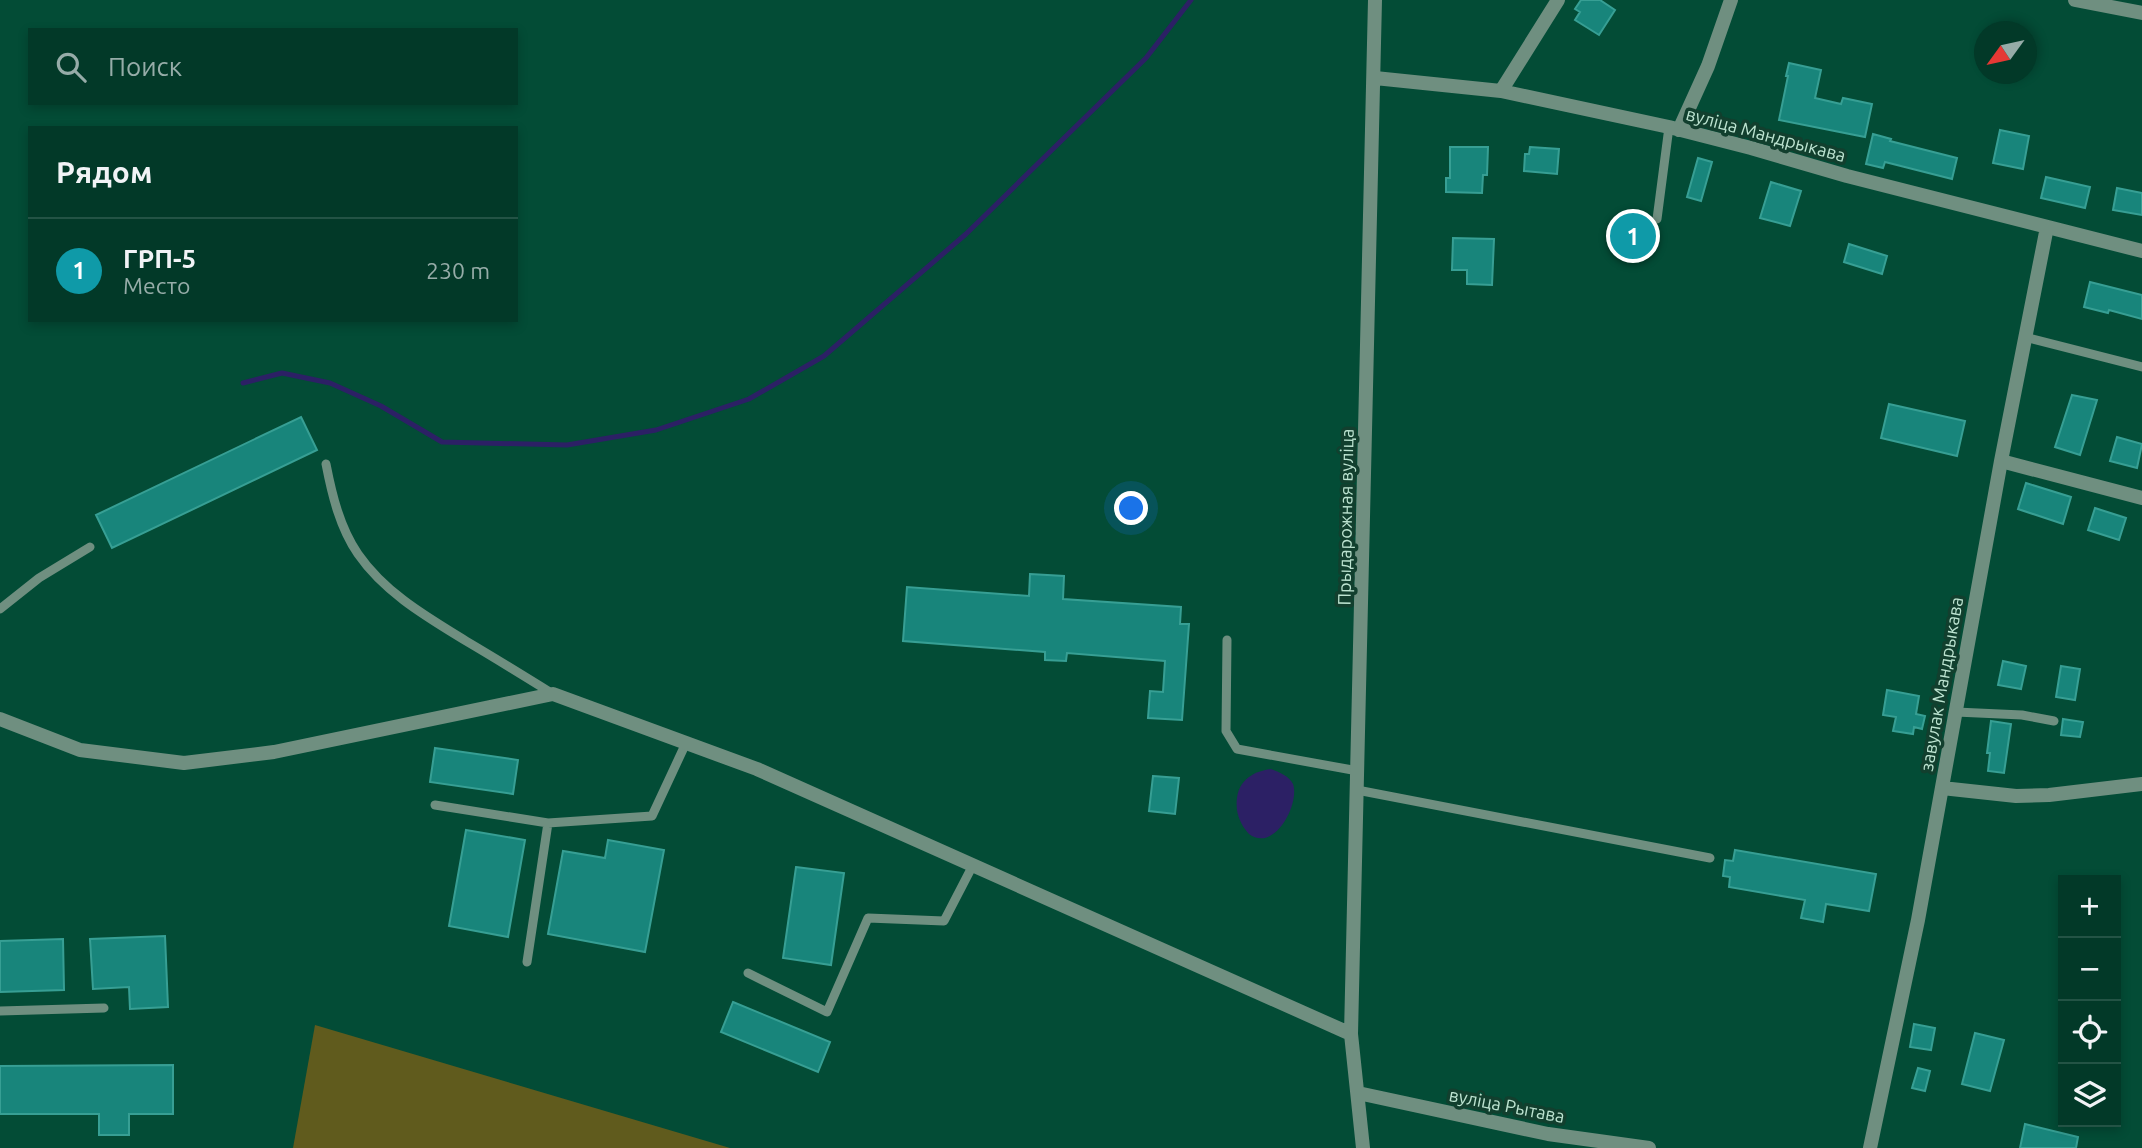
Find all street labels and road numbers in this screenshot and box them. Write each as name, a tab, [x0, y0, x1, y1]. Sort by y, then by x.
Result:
street label: вуліца Мандрыкава	[1684, 103, 1848, 165]
street label: Прыдарожная вуліца	[1333, 428, 1357, 606]
street label: завулак Мандрыкава	[1916, 595, 1966, 773]
street label: вуліца Рытава	[1447, 1084, 1567, 1126]

